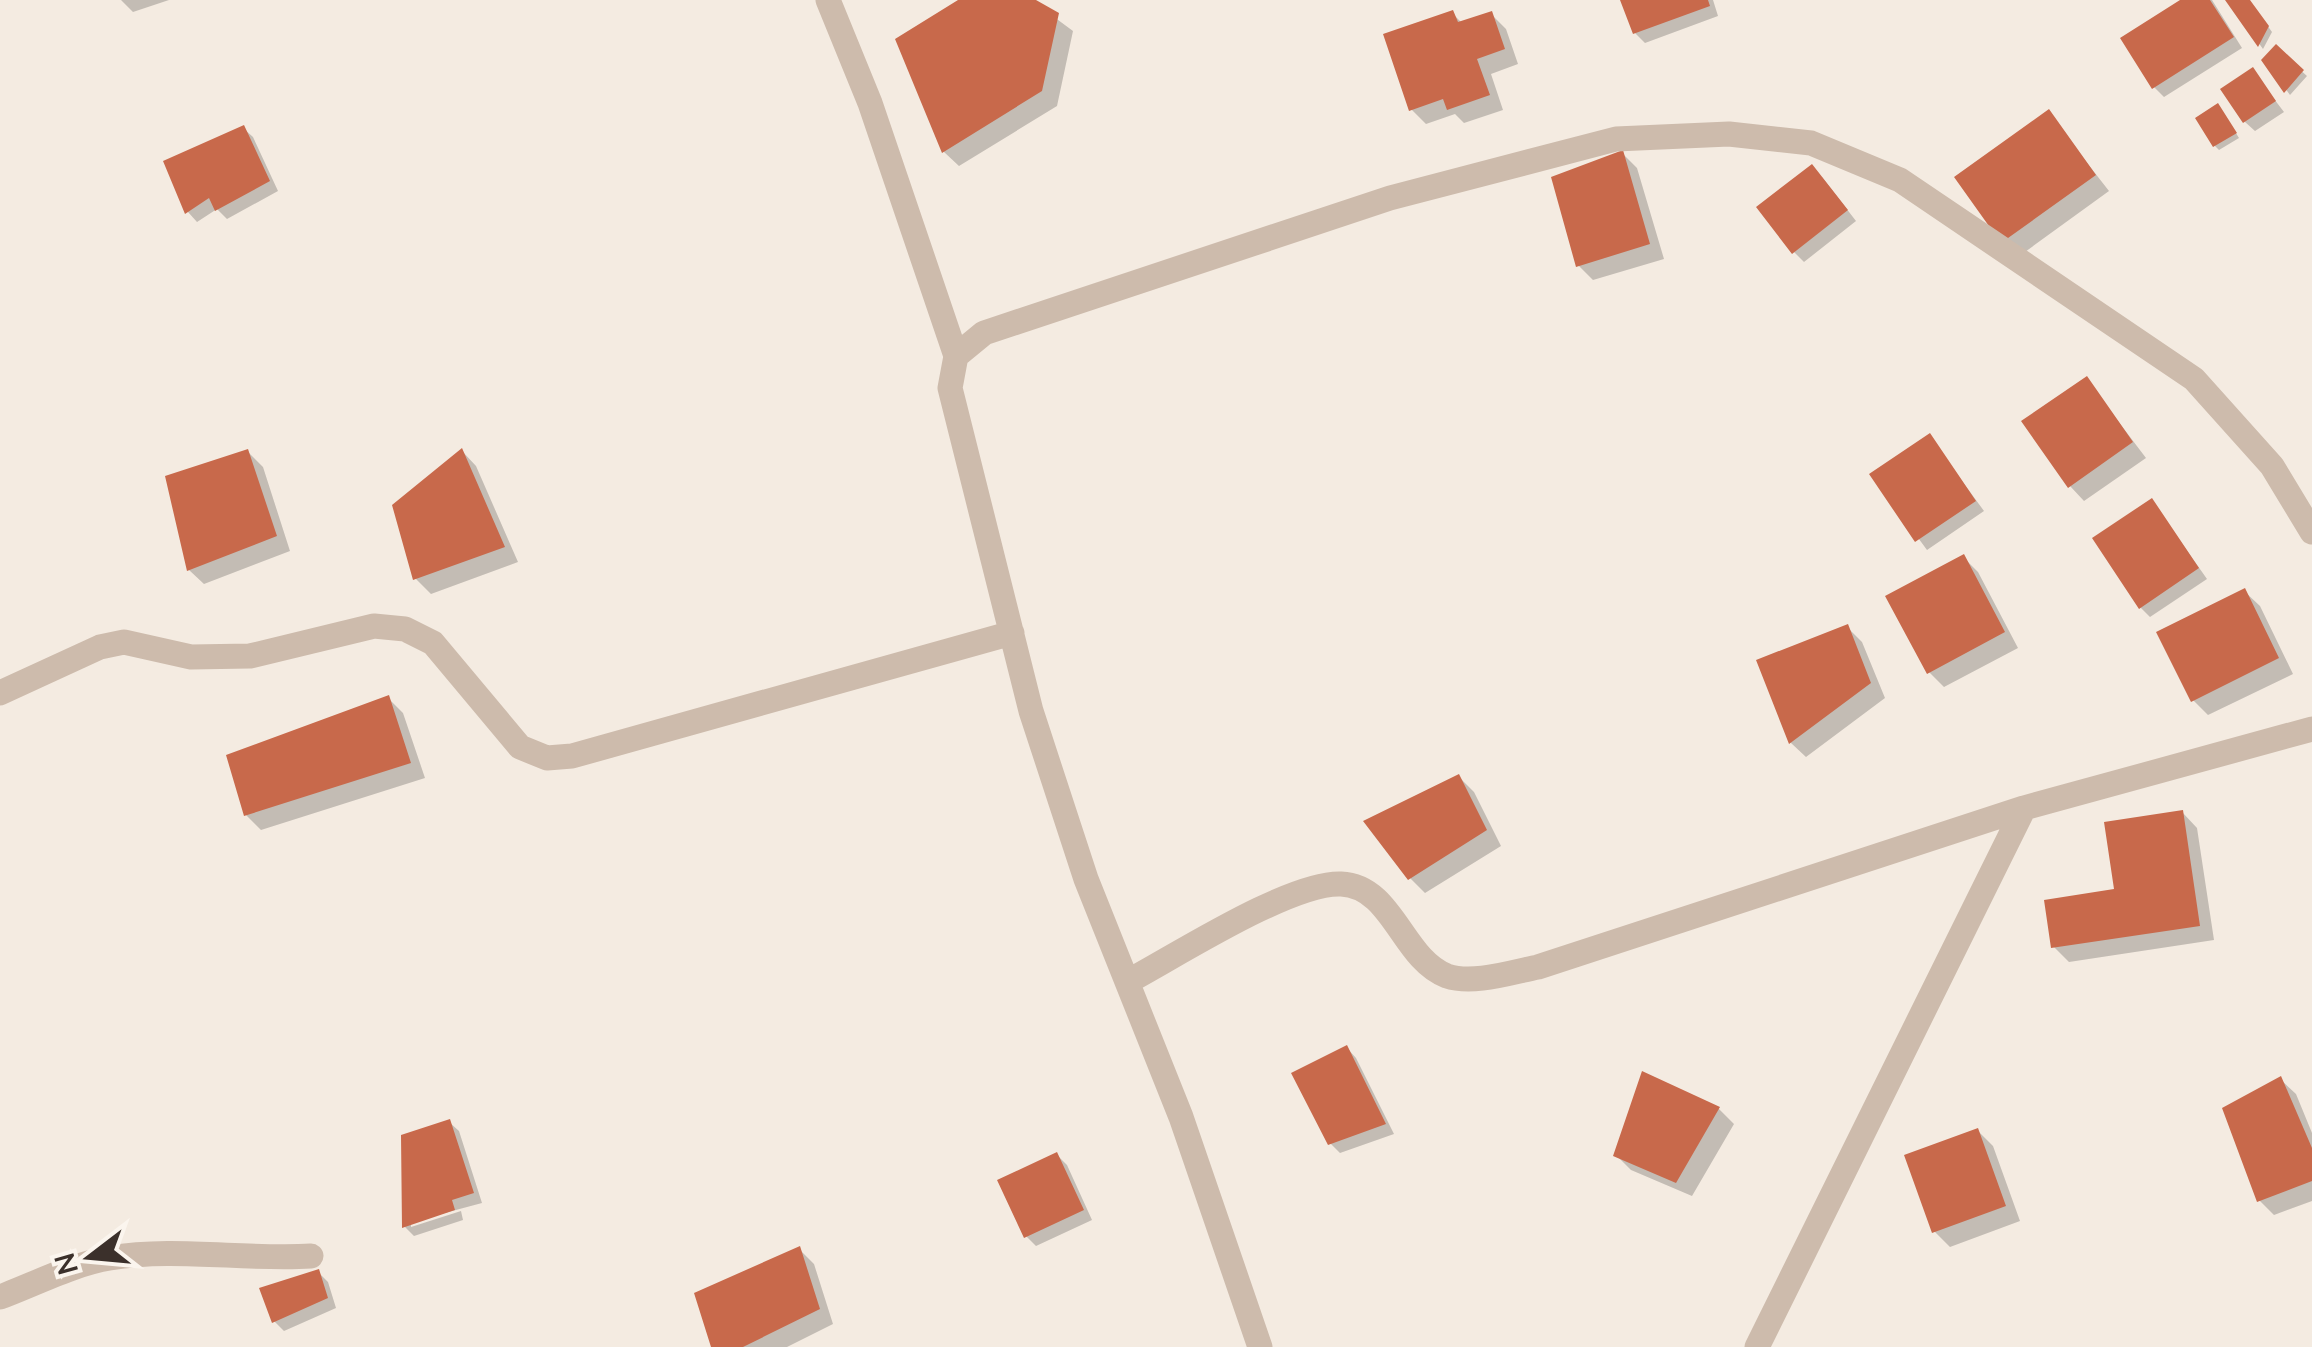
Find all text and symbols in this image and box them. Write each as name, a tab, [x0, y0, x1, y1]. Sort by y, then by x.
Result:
north arrow	[40, 1207, 140, 1307]
text: N	[46, 1248, 88, 1279]

